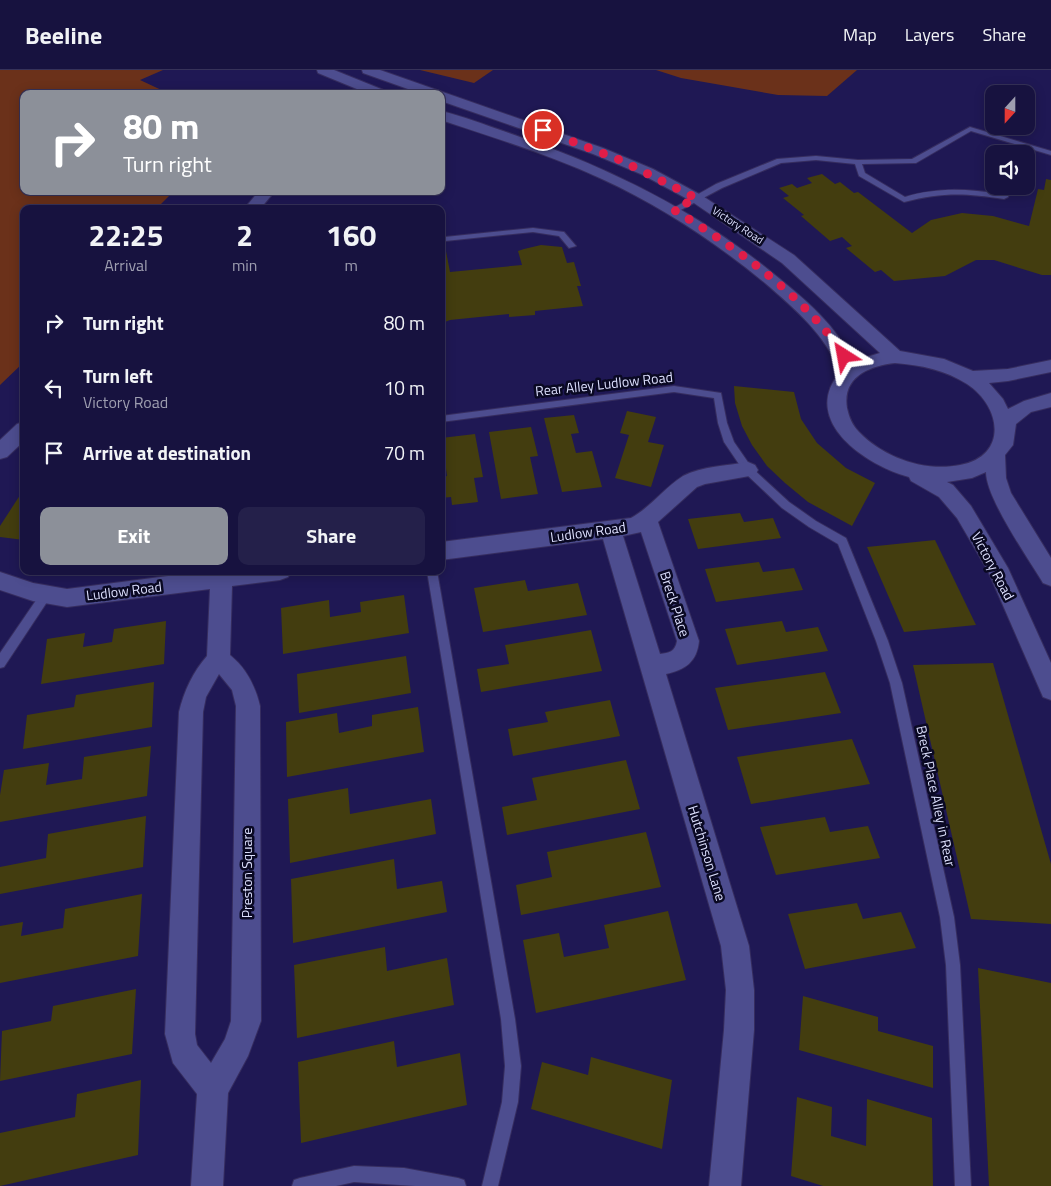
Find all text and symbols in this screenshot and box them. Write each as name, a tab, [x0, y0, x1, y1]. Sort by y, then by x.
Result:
text: Beeline	[25, 17, 102, 53]
text: Map	[843, 21, 877, 48]
text: Layers	[905, 21, 954, 48]
text: Share	[982, 21, 1026, 48]
north arrow	[985, 85, 1035, 135]
map controls	[985, 85, 1035, 195]
text: 80 m	[123, 99, 199, 153]
pin	[522, 109, 564, 151]
icon: right	[40, 110, 105, 175]
icon: arrive	[529, 116, 557, 144]
button: sound	[985, 145, 1035, 195]
text: Turn right	[123, 147, 212, 181]
street label: Victory Road	[709, 202, 767, 248]
text: 22:25	[89, 212, 163, 258]
text: 2	[236, 212, 253, 258]
text: 160	[326, 212, 376, 258]
text: Arrival	[104, 253, 148, 277]
text: min	[232, 253, 257, 277]
text: m	[345, 253, 358, 277]
text: Turn right	[83, 308, 164, 337]
text: 80 m	[384, 308, 425, 337]
icon: right	[40, 309, 68, 337]
position arrow	[817, 329, 869, 381]
text: Turn left	[83, 361, 153, 390]
street label: Rear Alley Ludlow Road	[534, 366, 674, 401]
text: 10 m	[384, 373, 425, 402]
icon: left	[40, 374, 68, 402]
text: Victory Road	[83, 390, 168, 414]
text: Arrive at destination	[83, 438, 251, 467]
text: 70 m	[384, 438, 425, 467]
icon: arrive	[40, 439, 68, 467]
button: Exit	[40, 507, 228, 565]
button: Share	[238, 507, 425, 565]
street label: Ludlow Road	[549, 516, 627, 547]
street label: Victory Road	[967, 528, 1020, 604]
street label: Breck Place	[655, 568, 696, 639]
street label: Ludlow Road	[85, 575, 163, 606]
street label: Breck Place Alley in Rear	[911, 723, 962, 869]
street label: Hutchinson Lane	[683, 803, 732, 903]
street label: Preston Square	[236, 828, 257, 918]

